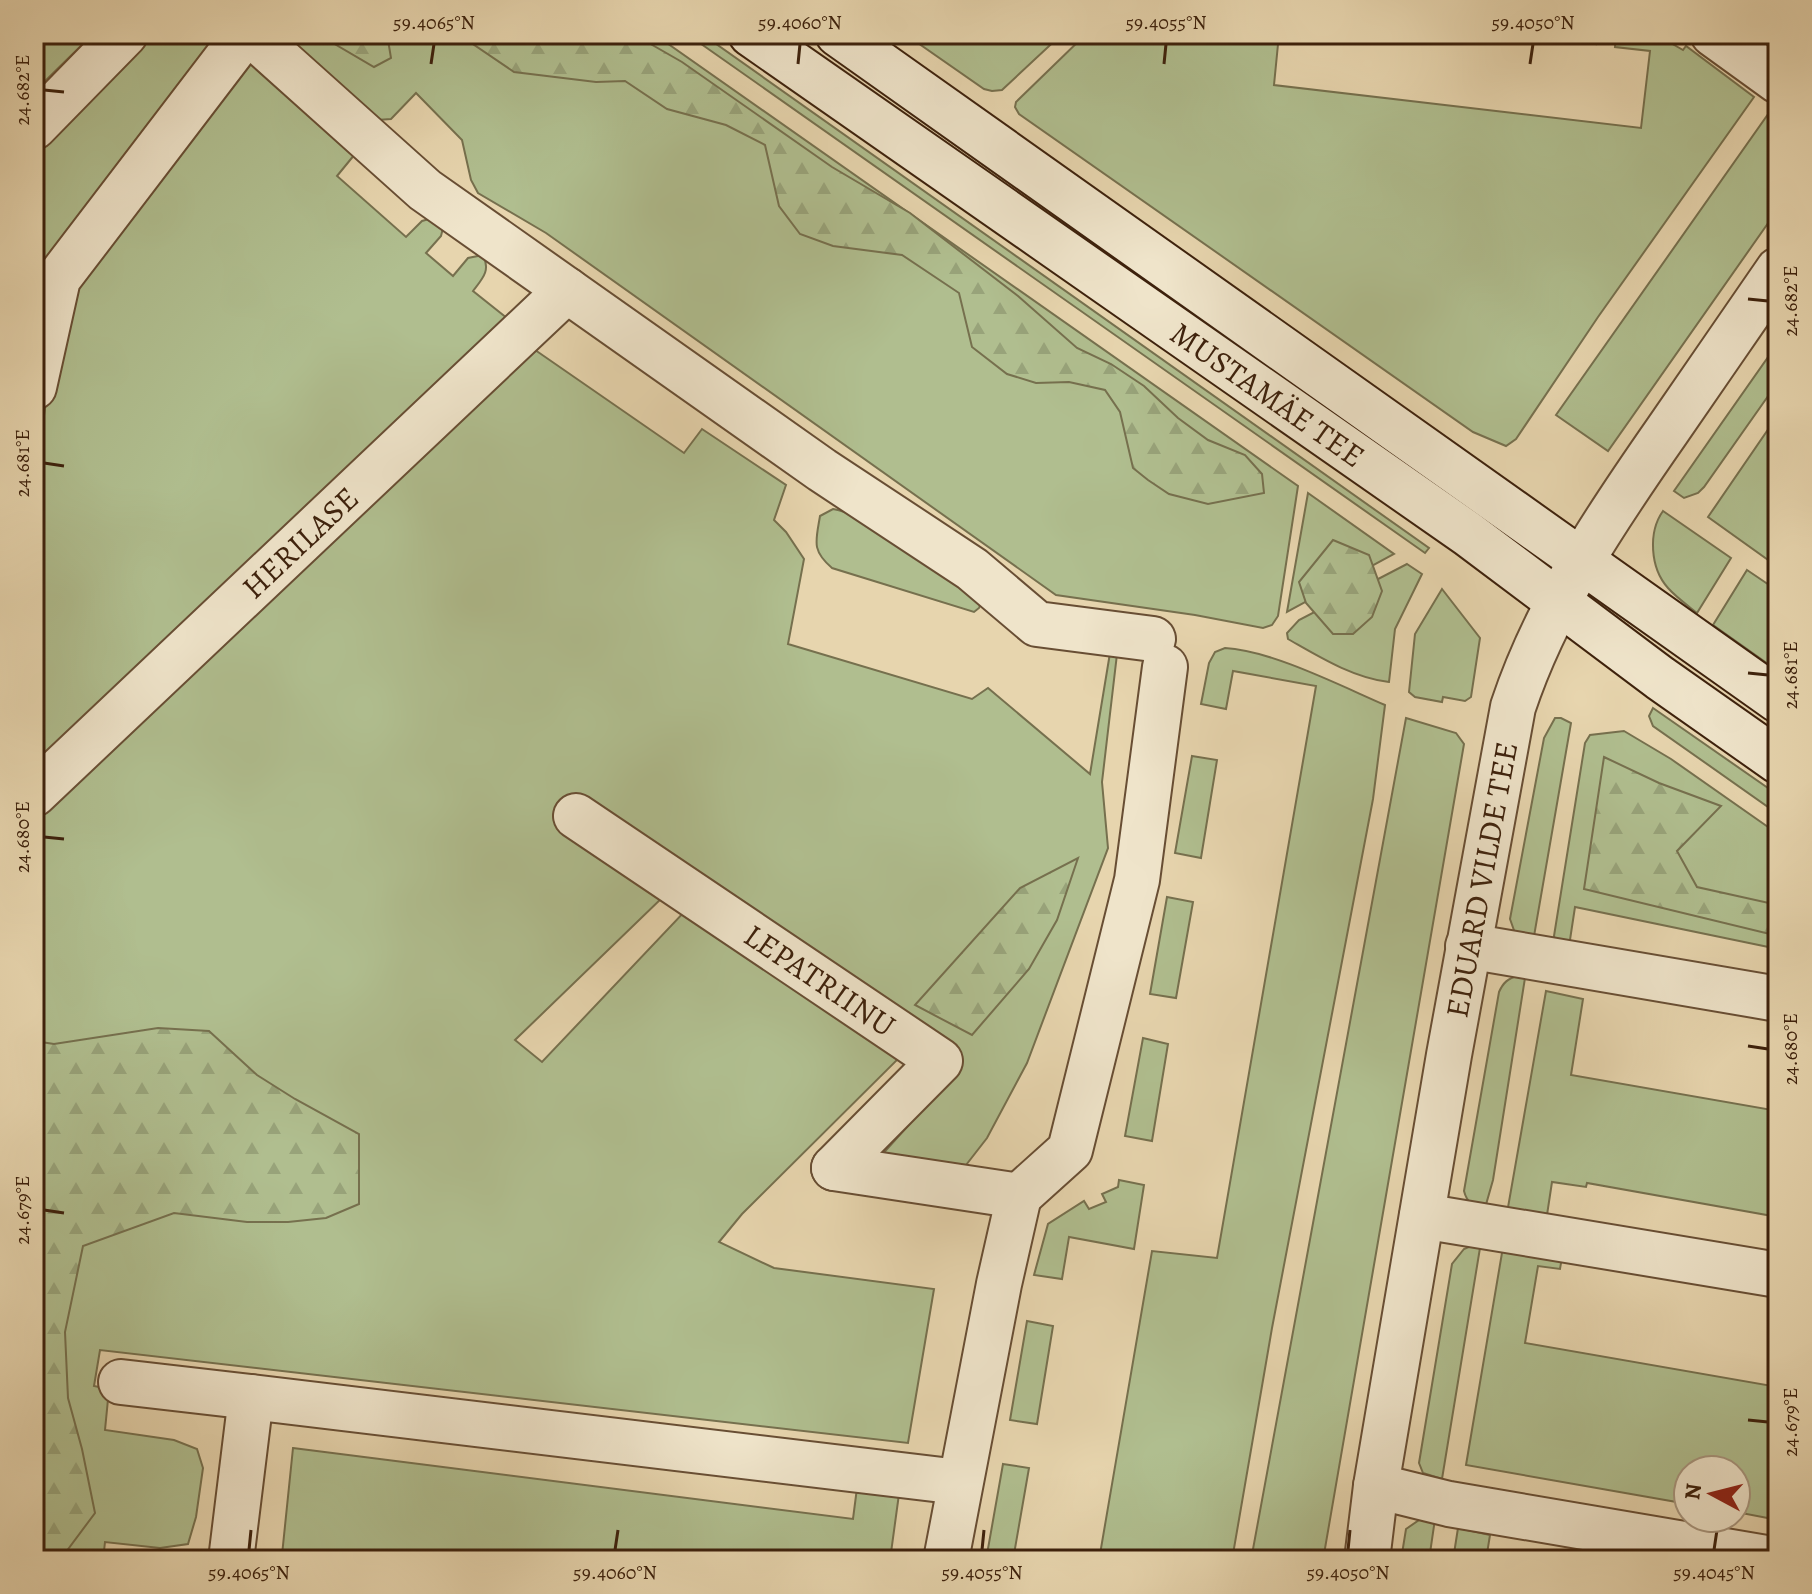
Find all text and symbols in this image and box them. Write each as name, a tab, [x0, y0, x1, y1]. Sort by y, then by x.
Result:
text: 59.4065°N	[393, 9, 475, 36]
text: 59.4060°N	[758, 9, 842, 36]
text: 59.4055°N	[1125, 9, 1207, 36]
text: 59.4050°N	[1491, 9, 1575, 36]
text: 24.682°E	[9, 55, 36, 125]
text: 24.682°E	[1777, 266, 1804, 336]
street label: MUSTAMÄE TEE	[1162, 311, 1374, 478]
text: 24.681°E	[9, 429, 36, 497]
street label: HERILASE	[232, 476, 368, 609]
text: 24.681°E	[1777, 641, 1804, 709]
street label: EDUARD VILDE TEE	[1434, 738, 1528, 1021]
text: 24.680°E	[9, 801, 36, 873]
street label: LEPATRIINU	[735, 913, 904, 1047]
text: 24.680°E	[1777, 1013, 1804, 1085]
text: 24.679°E	[9, 1175, 36, 1245]
text: 24.679°E	[1777, 1387, 1804, 1457]
north arrow	[1672, 1454, 1752, 1534]
text: N	[1677, 1482, 1709, 1501]
text: 59.4065°N	[208, 1559, 290, 1586]
text: 59.4060°N	[573, 1559, 657, 1586]
text: 59.4055°N	[941, 1559, 1023, 1586]
text: 59.4050°N	[1306, 1559, 1390, 1586]
text: 59.4045°N	[1673, 1559, 1755, 1586]

